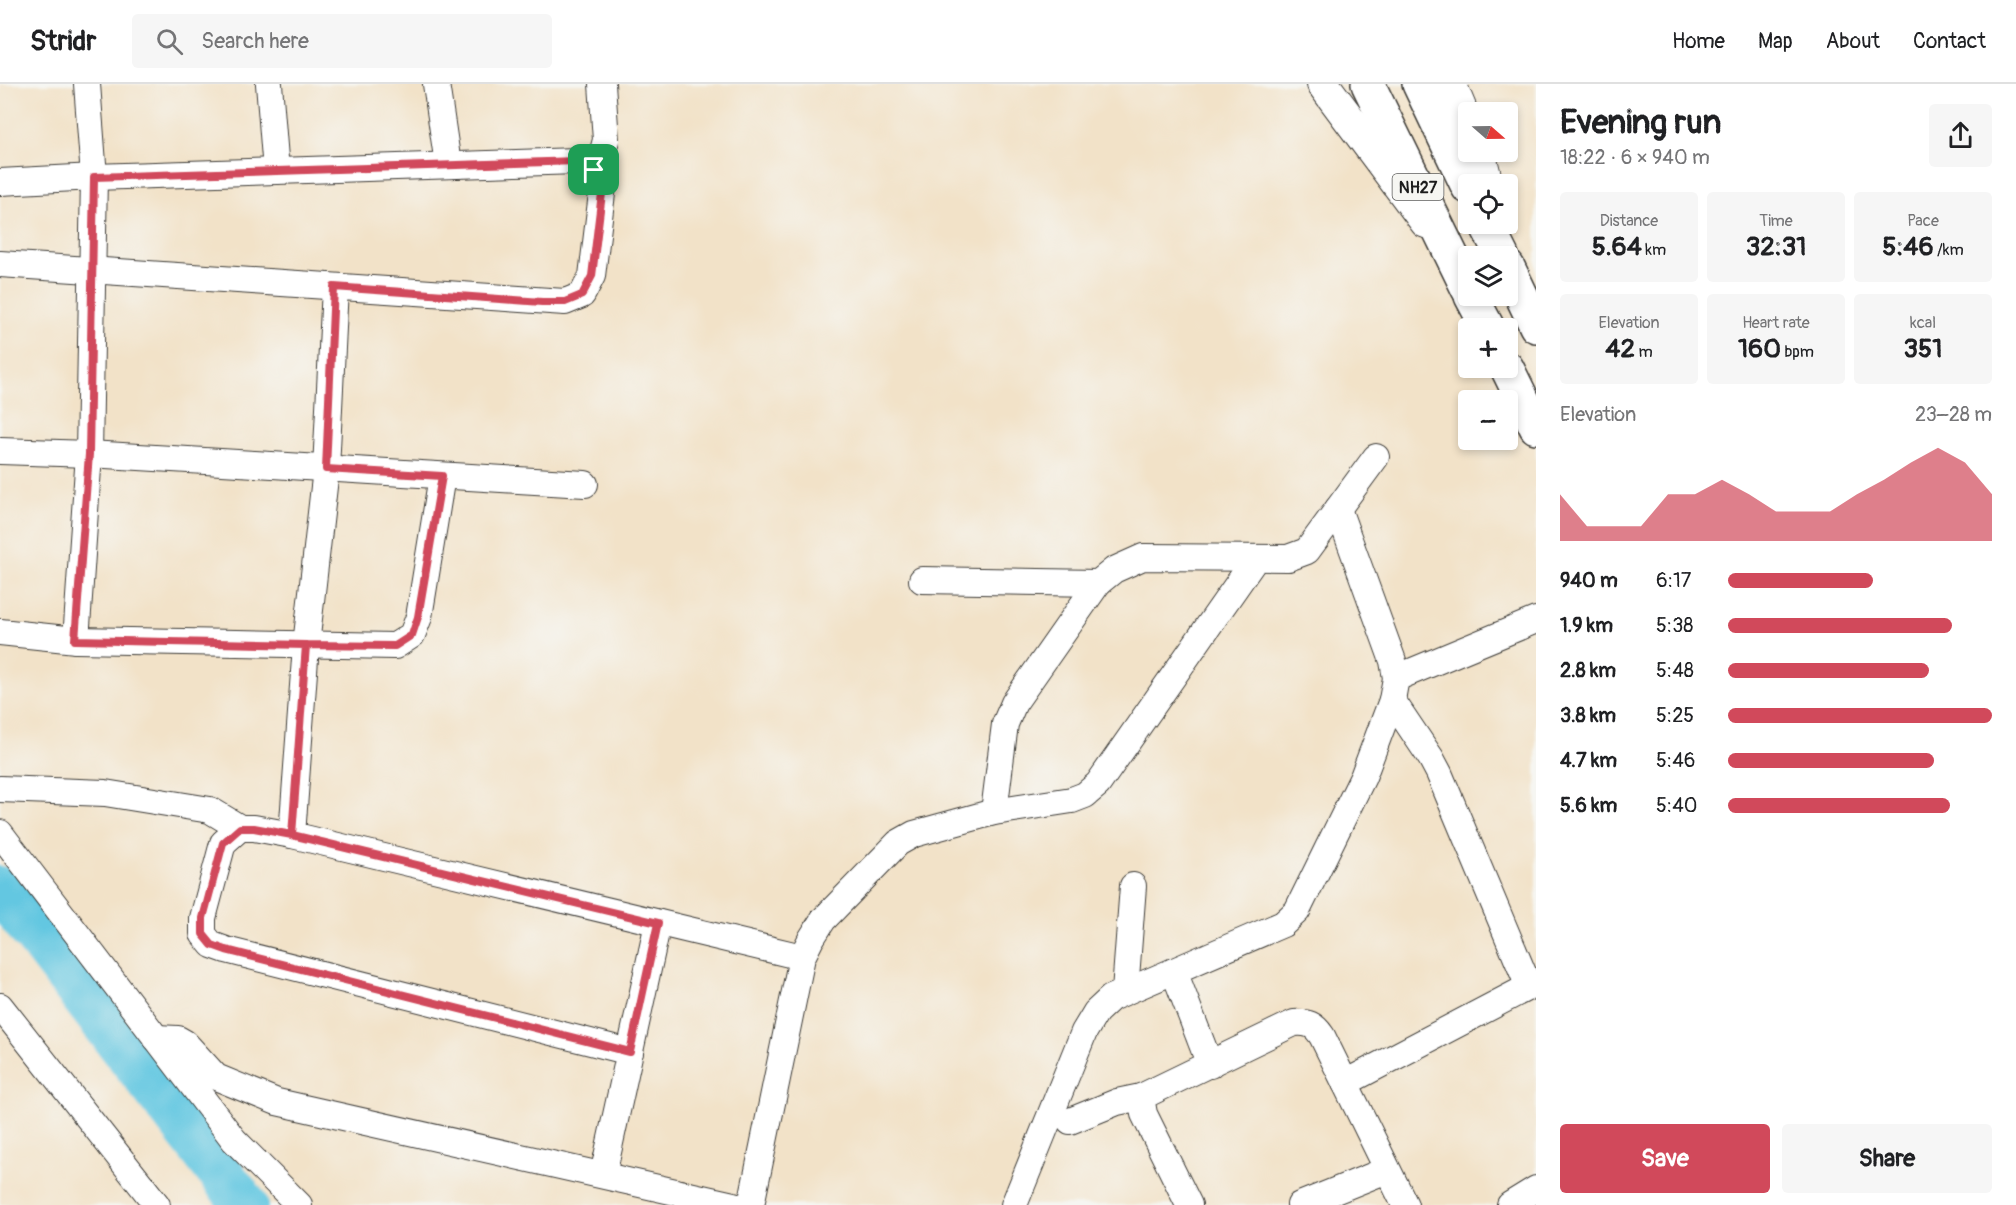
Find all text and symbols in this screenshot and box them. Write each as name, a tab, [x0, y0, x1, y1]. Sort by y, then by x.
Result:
search box	[132, 14, 552, 68]
text: Stridr	[30, 24, 96, 59]
icon: search	[153, 25, 186, 58]
text: Search here	[201, 27, 309, 55]
text: Home	[1672, 28, 1725, 55]
text: Map	[1758, 28, 1793, 55]
text: About	[1826, 28, 1880, 55]
text: Contact	[1913, 28, 1986, 55]
north arrow	[1458, 102, 1518, 162]
map controls	[1458, 102, 1518, 450]
text: Evening run	[1560, 102, 1721, 143]
button: share	[1929, 104, 1992, 167]
pin	[568, 144, 619, 195]
text: 18:22 · 6 × 940 m	[1560, 145, 1710, 170]
icon: arrive	[577, 153, 610, 186]
road number: NH27	[1392, 174, 1444, 200]
button: locate	[1458, 174, 1518, 234]
text: Distance	[1600, 211, 1658, 231]
text: Time	[1759, 211, 1793, 231]
text: Pace	[1907, 211, 1939, 231]
text: 5.64	[1592, 231, 1642, 263]
text: 32:31	[1746, 231, 1806, 263]
text: 5:46	[1882, 231, 1934, 263]
text: km	[1642, 240, 1666, 260]
text: /km	[1934, 240, 1964, 260]
button: layers	[1458, 246, 1518, 306]
text: Elevation	[1599, 313, 1659, 333]
text: Heart rate	[1742, 313, 1810, 333]
text: kcal	[1910, 313, 1936, 333]
button: +	[1458, 318, 1518, 378]
text: 42	[1605, 333, 1635, 365]
text: 160	[1738, 333, 1781, 365]
text: 351	[1904, 333, 1942, 365]
text: m	[1635, 342, 1653, 362]
text: bpm	[1781, 342, 1814, 362]
button: −	[1458, 390, 1518, 450]
text: Elevation	[1560, 402, 1636, 427]
text: 23–28 m	[1915, 402, 1992, 427]
text: 940 m	[1560, 568, 1618, 593]
text: 6:17	[1656, 568, 1691, 593]
text: 1.9 km	[1560, 613, 1613, 638]
text: 5:38	[1656, 613, 1693, 638]
text: 2.8 km	[1560, 658, 1616, 683]
text: 5:48	[1656, 658, 1694, 683]
text: 3.8 km	[1560, 703, 1616, 728]
text: 5:25	[1656, 703, 1694, 728]
text: 4.7 km	[1560, 748, 1617, 773]
text: 5:46	[1656, 748, 1695, 773]
text: 5.6 km	[1560, 793, 1617, 818]
text: 5:40	[1656, 793, 1697, 818]
button: Save	[1560, 1124, 1770, 1193]
button: Share	[1782, 1124, 1992, 1193]

